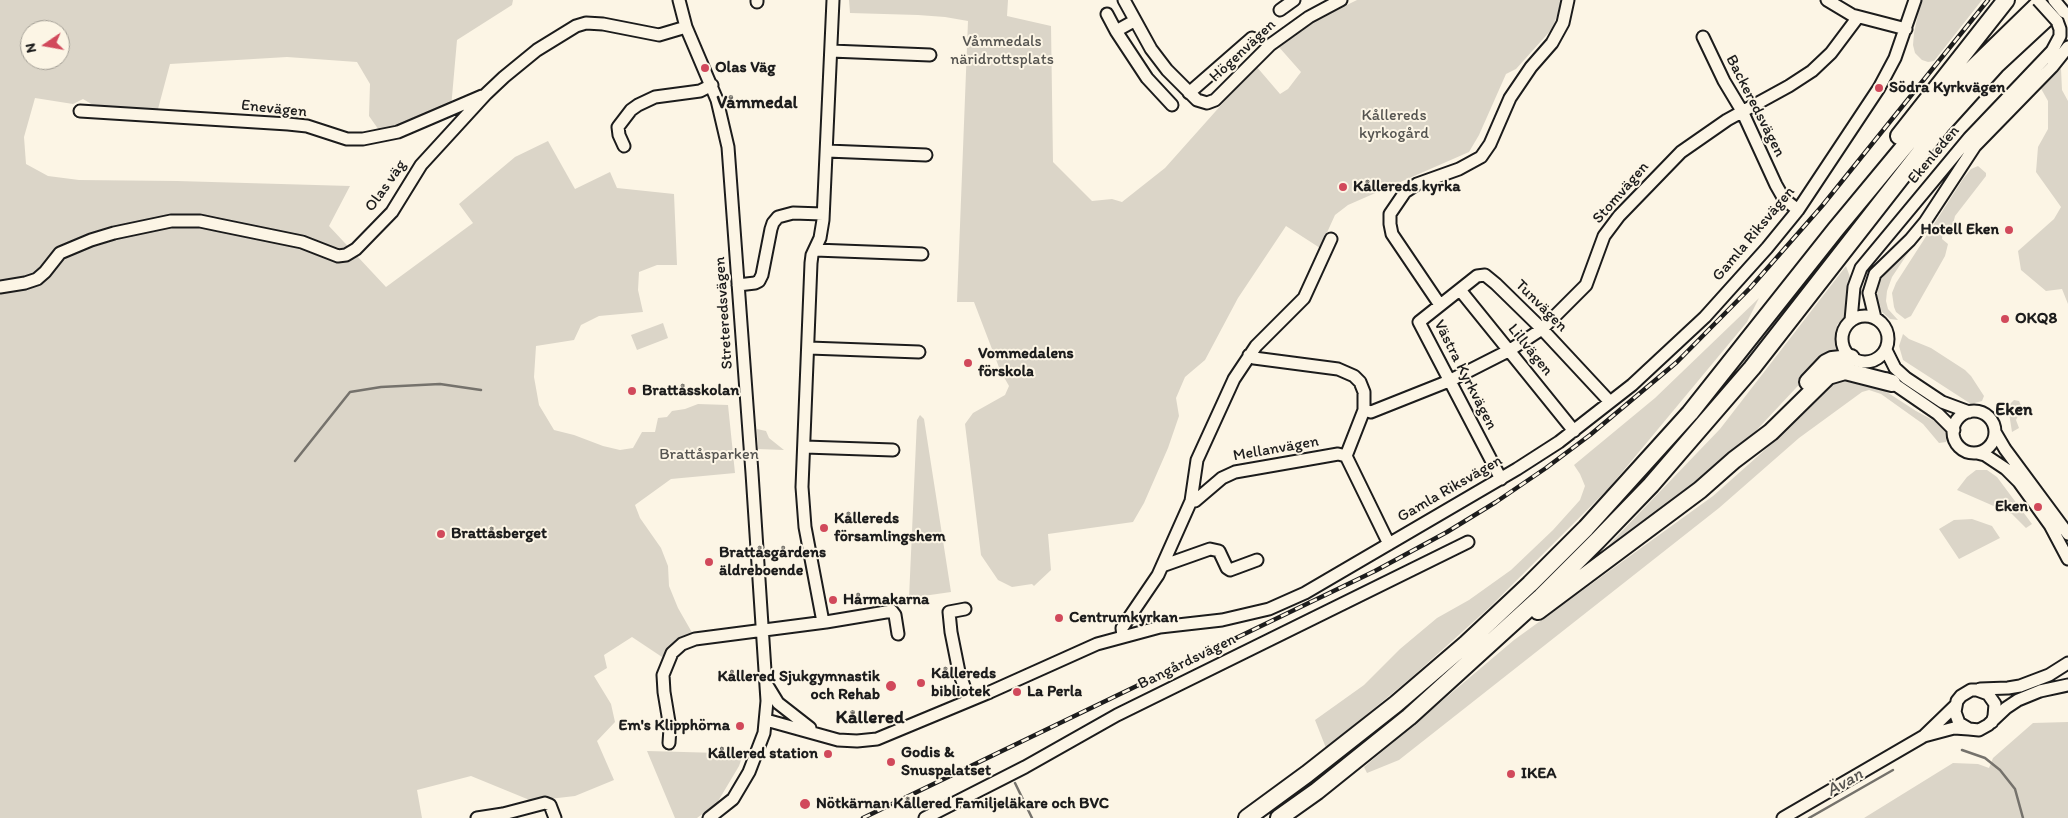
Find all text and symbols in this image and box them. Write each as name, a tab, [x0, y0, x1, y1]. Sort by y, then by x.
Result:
street label: Högenvägen	[1206, 15, 1280, 87]
north arrow	[20, 20, 70, 70]
park label: Våmmedals näridrottsplats	[950, 32, 1054, 70]
text: N	[22, 42, 40, 54]
street label: Backeredsvägen	[1721, 52, 1789, 160]
place label: Olas Väg	[715, 58, 775, 78]
marker: Olas Väg	[699, 62, 711, 74]
place label: Södra Kyrkvägen	[1889, 78, 2005, 98]
marker: Södra Kyrkvägen	[1873, 82, 1885, 94]
district label: Våmmedal	[716, 92, 798, 114]
street label: Enevägen	[240, 96, 308, 122]
park label: Kållereds kyrkogård	[1359, 106, 1429, 144]
street label: Ekenleden	[1904, 122, 1964, 188]
street label: Olas väg	[361, 156, 411, 216]
street label: Stomvägen	[1589, 158, 1653, 228]
place label: Kållereds kyrka	[1353, 177, 1460, 197]
marker: Kållereds kyrka	[1337, 181, 1349, 193]
street label: Gamla Riksvägen	[1709, 183, 1799, 285]
place label: Hotell Eken	[1920, 220, 1999, 240]
marker: Hotell Eken	[2003, 224, 2015, 236]
street label: Streteredsvägen	[710, 256, 738, 370]
street label: Tunvägen	[1511, 276, 1571, 336]
place label: OKQ8	[2015, 309, 2057, 329]
marker: OKQ8	[1999, 313, 2011, 325]
street label: Västra Kyrkvägen	[1429, 317, 1501, 433]
street label: Lillvägen	[1503, 320, 1557, 380]
place label: Vommedalens förskola	[978, 344, 1074, 382]
marker: Vommedalens förskola	[962, 357, 974, 369]
place label: Brattåsskolan	[642, 381, 739, 401]
marker: Brattåsskolan	[626, 385, 638, 397]
district label: Eken	[1995, 399, 2033, 421]
street label: Mellanvägen	[1232, 432, 1320, 466]
park label: Brattåsparken	[659, 445, 759, 465]
street label: Gamla Riksvägen	[1394, 451, 1506, 527]
place label: Eken	[1995, 497, 2028, 517]
marker: Eken	[2032, 501, 2044, 513]
place label: Kållereds församlingshem	[834, 509, 946, 547]
marker: Kållereds församlingshem	[818, 522, 830, 534]
place label: Brattåsberget	[451, 524, 547, 544]
marker: Brattåsberget	[435, 528, 447, 540]
place label: Brattåsgårdens äldreboende	[719, 543, 826, 581]
marker: Brattåsgårdens äldreboende	[703, 556, 715, 568]
place label: Hårmakarna	[843, 590, 929, 610]
marker: Hårmakarna	[827, 594, 839, 606]
place label: Centrumkyrkan	[1069, 608, 1178, 628]
marker: Centrumkyrkan	[1053, 612, 1065, 624]
street label: Bangårdsvägen	[1135, 630, 1239, 694]
place label: Kållereds bibliotek	[931, 664, 996, 702]
place label: Kållered Sjukgymnastik och Rehab	[717, 667, 880, 705]
marker: Kållereds bibliotek	[915, 677, 927, 689]
marker: Kållered Sjukgymnastik och Rehab	[884, 679, 898, 693]
place label: La Perla	[1027, 682, 1082, 702]
marker: La Perla	[1011, 686, 1023, 698]
district label: Kållered	[836, 707, 904, 729]
place label: Em's Klipphörna	[619, 716, 730, 736]
marker: Em's Klipphörna	[734, 720, 746, 732]
place label: Godis & Snuspalatset	[901, 743, 991, 781]
place label: Kållered station	[708, 744, 818, 764]
marker: Kållered station	[822, 748, 834, 760]
marker: Godis & Snuspalatset	[885, 756, 897, 768]
place label: IKEA	[1521, 764, 1556, 784]
water label: Ävan	[1823, 764, 1867, 802]
marker: IKEA	[1505, 768, 1517, 780]
place label: Nötkärnan Kållered Familjeläkare och BVC	[816, 794, 1109, 814]
marker: Nötkärnan Kållered Familjeläkare och BVC	[798, 797, 812, 811]

